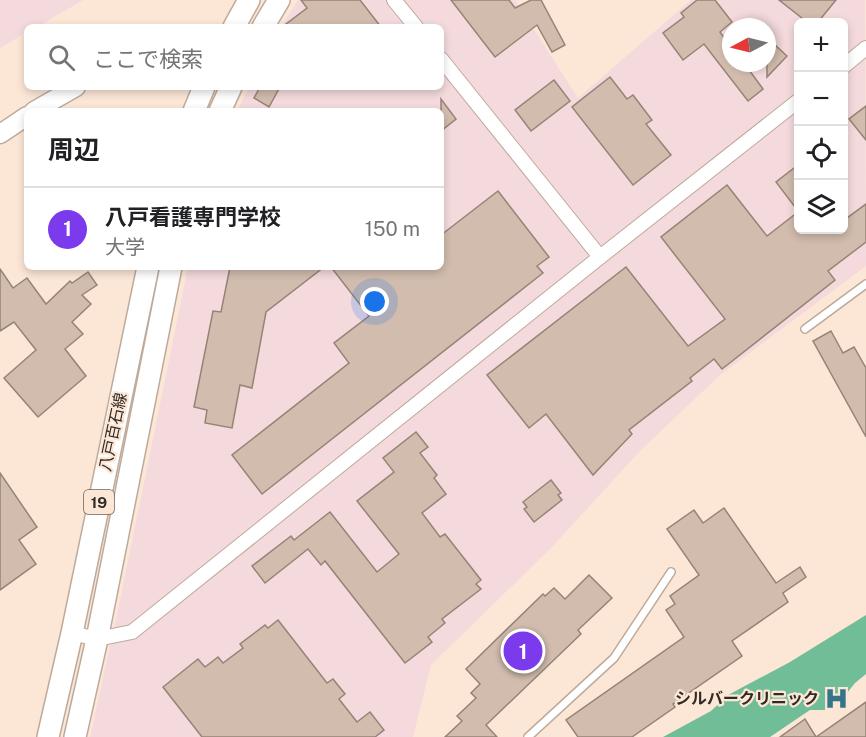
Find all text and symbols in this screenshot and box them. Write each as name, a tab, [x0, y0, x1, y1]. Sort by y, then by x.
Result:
north arrow	[722, 18, 776, 72]
map controls	[794, 18, 848, 234]
button: +	[794, 18, 848, 72]
search box	[24, 24, 444, 90]
icon: search	[45, 41, 78, 74]
text: ここで検索	[93, 46, 203, 72]
button: −	[794, 72, 848, 126]
button: locate	[794, 126, 848, 180]
text: 周辺	[48, 134, 100, 165]
button: layers	[794, 180, 848, 234]
text: 八戸看護専門学校	[105, 204, 281, 230]
text: 1	[63, 217, 72, 241]
text: 150 m	[365, 217, 420, 241]
text: 大学	[105, 235, 145, 259]
your location	[360, 287, 389, 316]
street label: 八戸百石線	[95, 391, 131, 473]
road number: 19	[84, 490, 114, 514]
pin: 1	[504, 628, 542, 674]
hospital icon: シルバークリニック	[824, 685, 850, 711]
place label: シルバークリニック	[675, 689, 819, 708]

